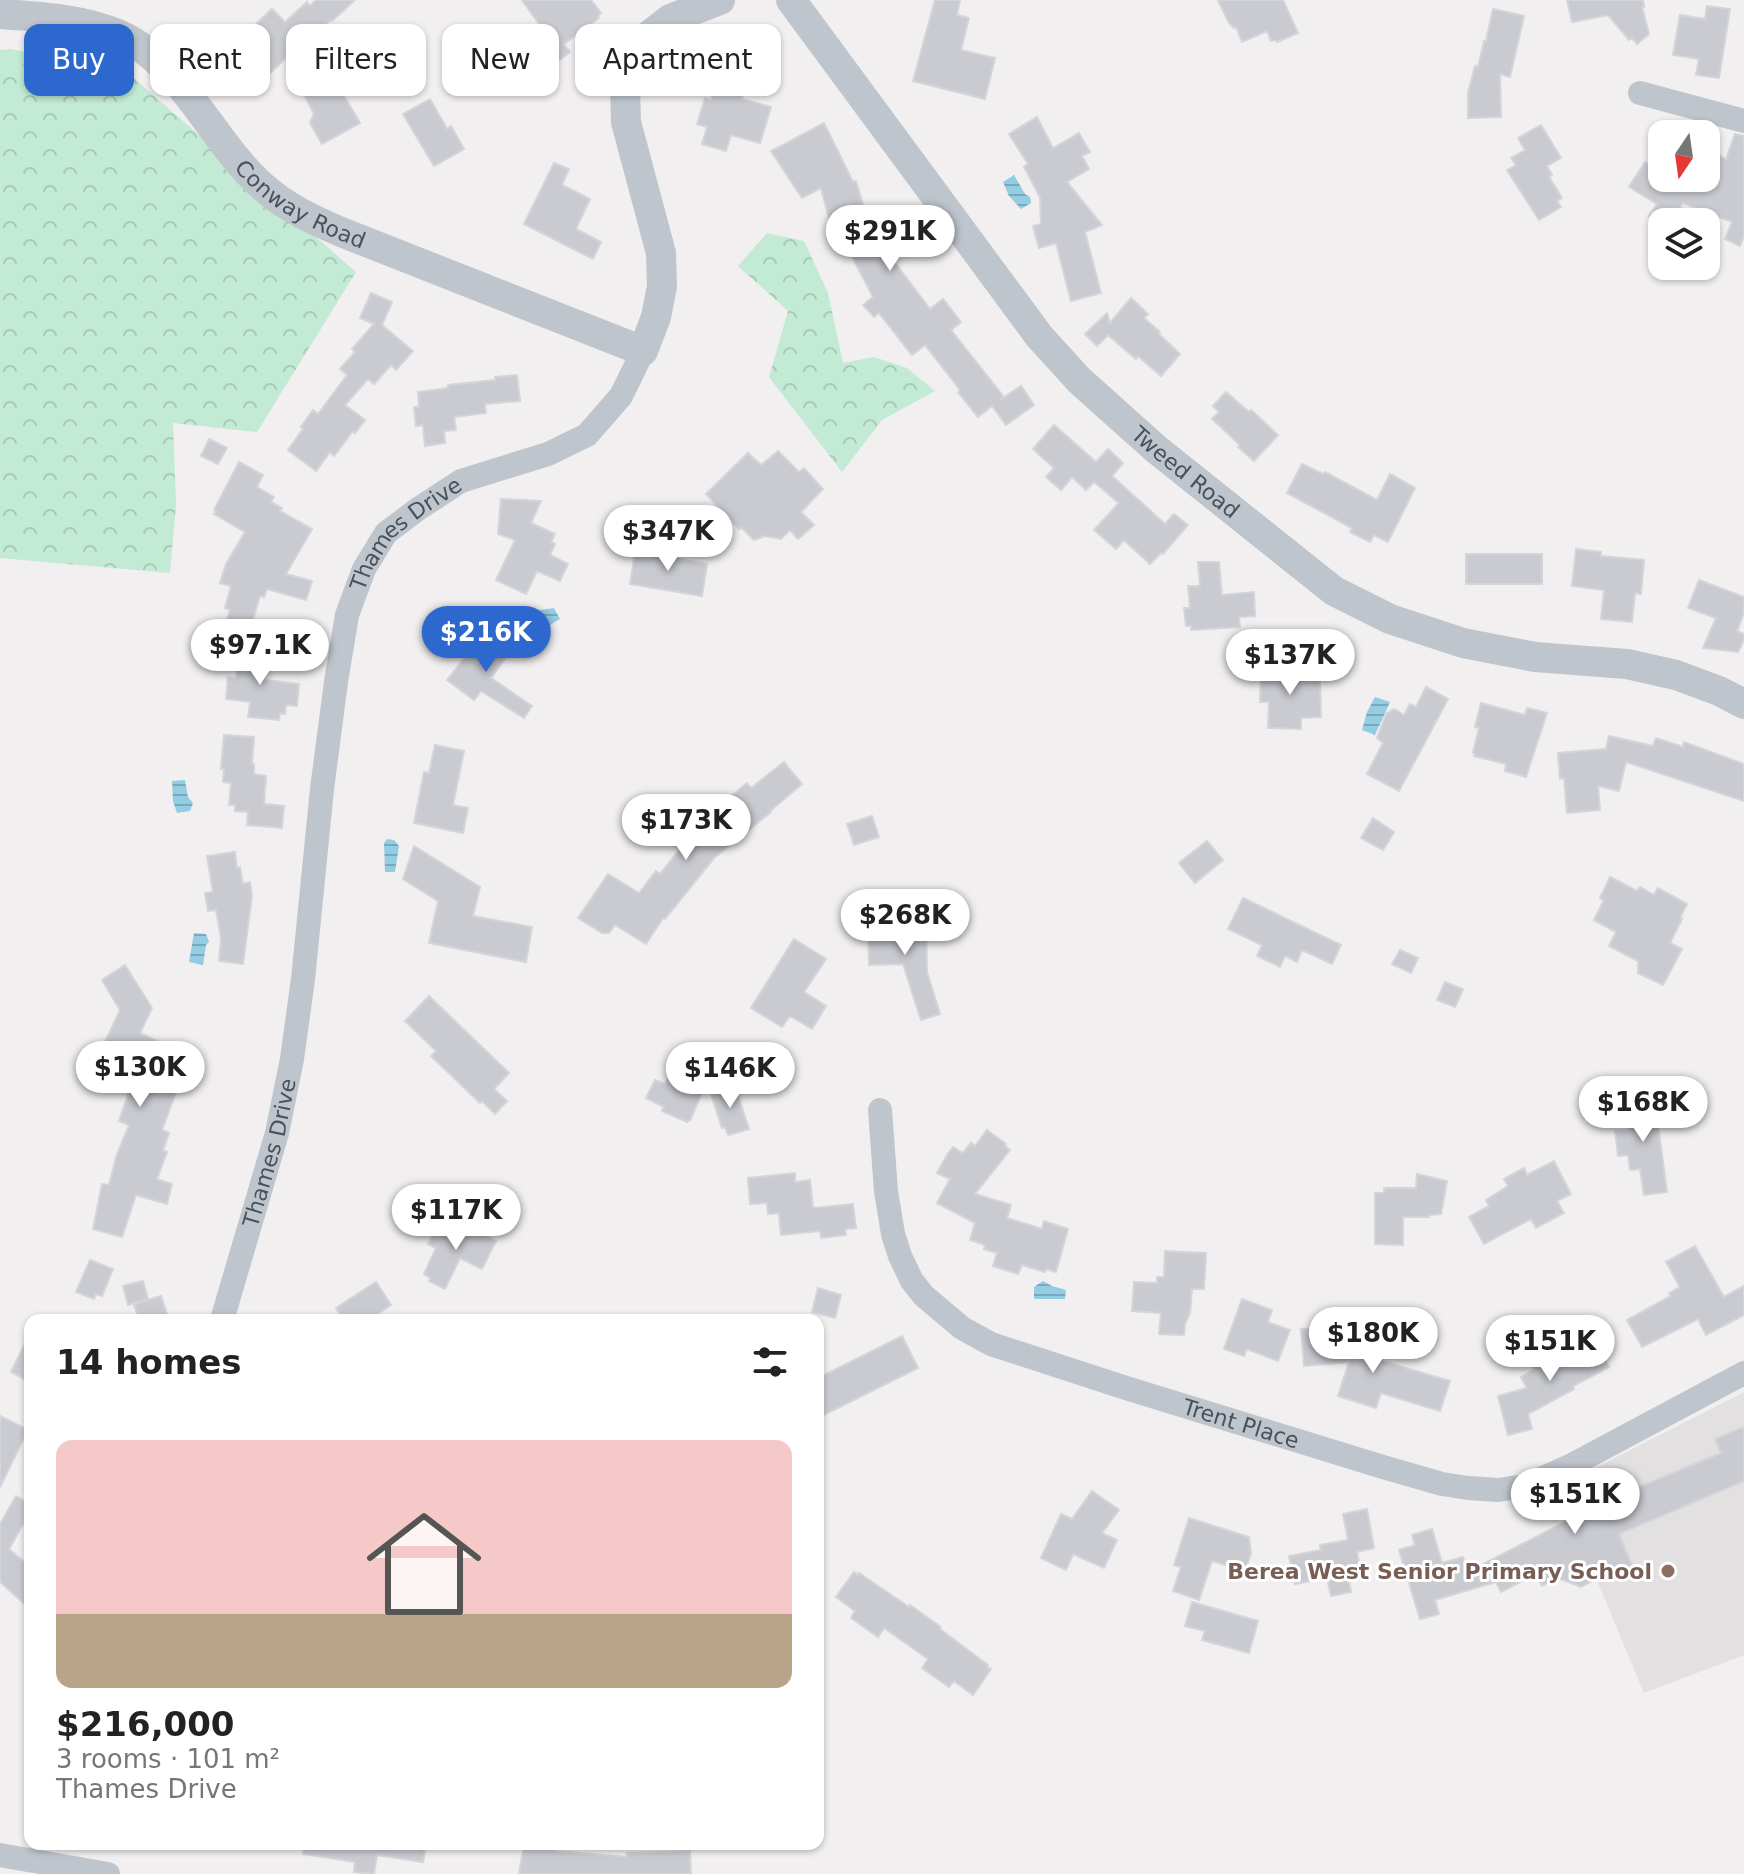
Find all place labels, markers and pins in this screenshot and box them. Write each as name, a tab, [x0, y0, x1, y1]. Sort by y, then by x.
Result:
pin: $291K	[834, 205, 946, 273]
pin: $347K	[612, 505, 724, 573]
pin: $216K	[430, 606, 542, 674]
pin: $97.1K	[195, 619, 325, 687]
pin: $137K	[1234, 629, 1346, 697]
pin: $173K	[630, 794, 742, 862]
pin: $268K	[849, 889, 961, 957]
pin: $130K	[84, 1041, 196, 1109]
pin: $146K	[674, 1042, 786, 1110]
pin: $168K	[1587, 1076, 1699, 1144]
pin: $117K	[400, 1184, 512, 1252]
pin: $180K	[1317, 1307, 1429, 1375]
pin: $151K	[1494, 1315, 1606, 1383]
pin: $151K	[1519, 1468, 1631, 1536]
place label: Berea West Senior Primary School	[1227, 1559, 1652, 1584]
marker: Berea West Senior Primary School	[1659, 1562, 1677, 1580]

